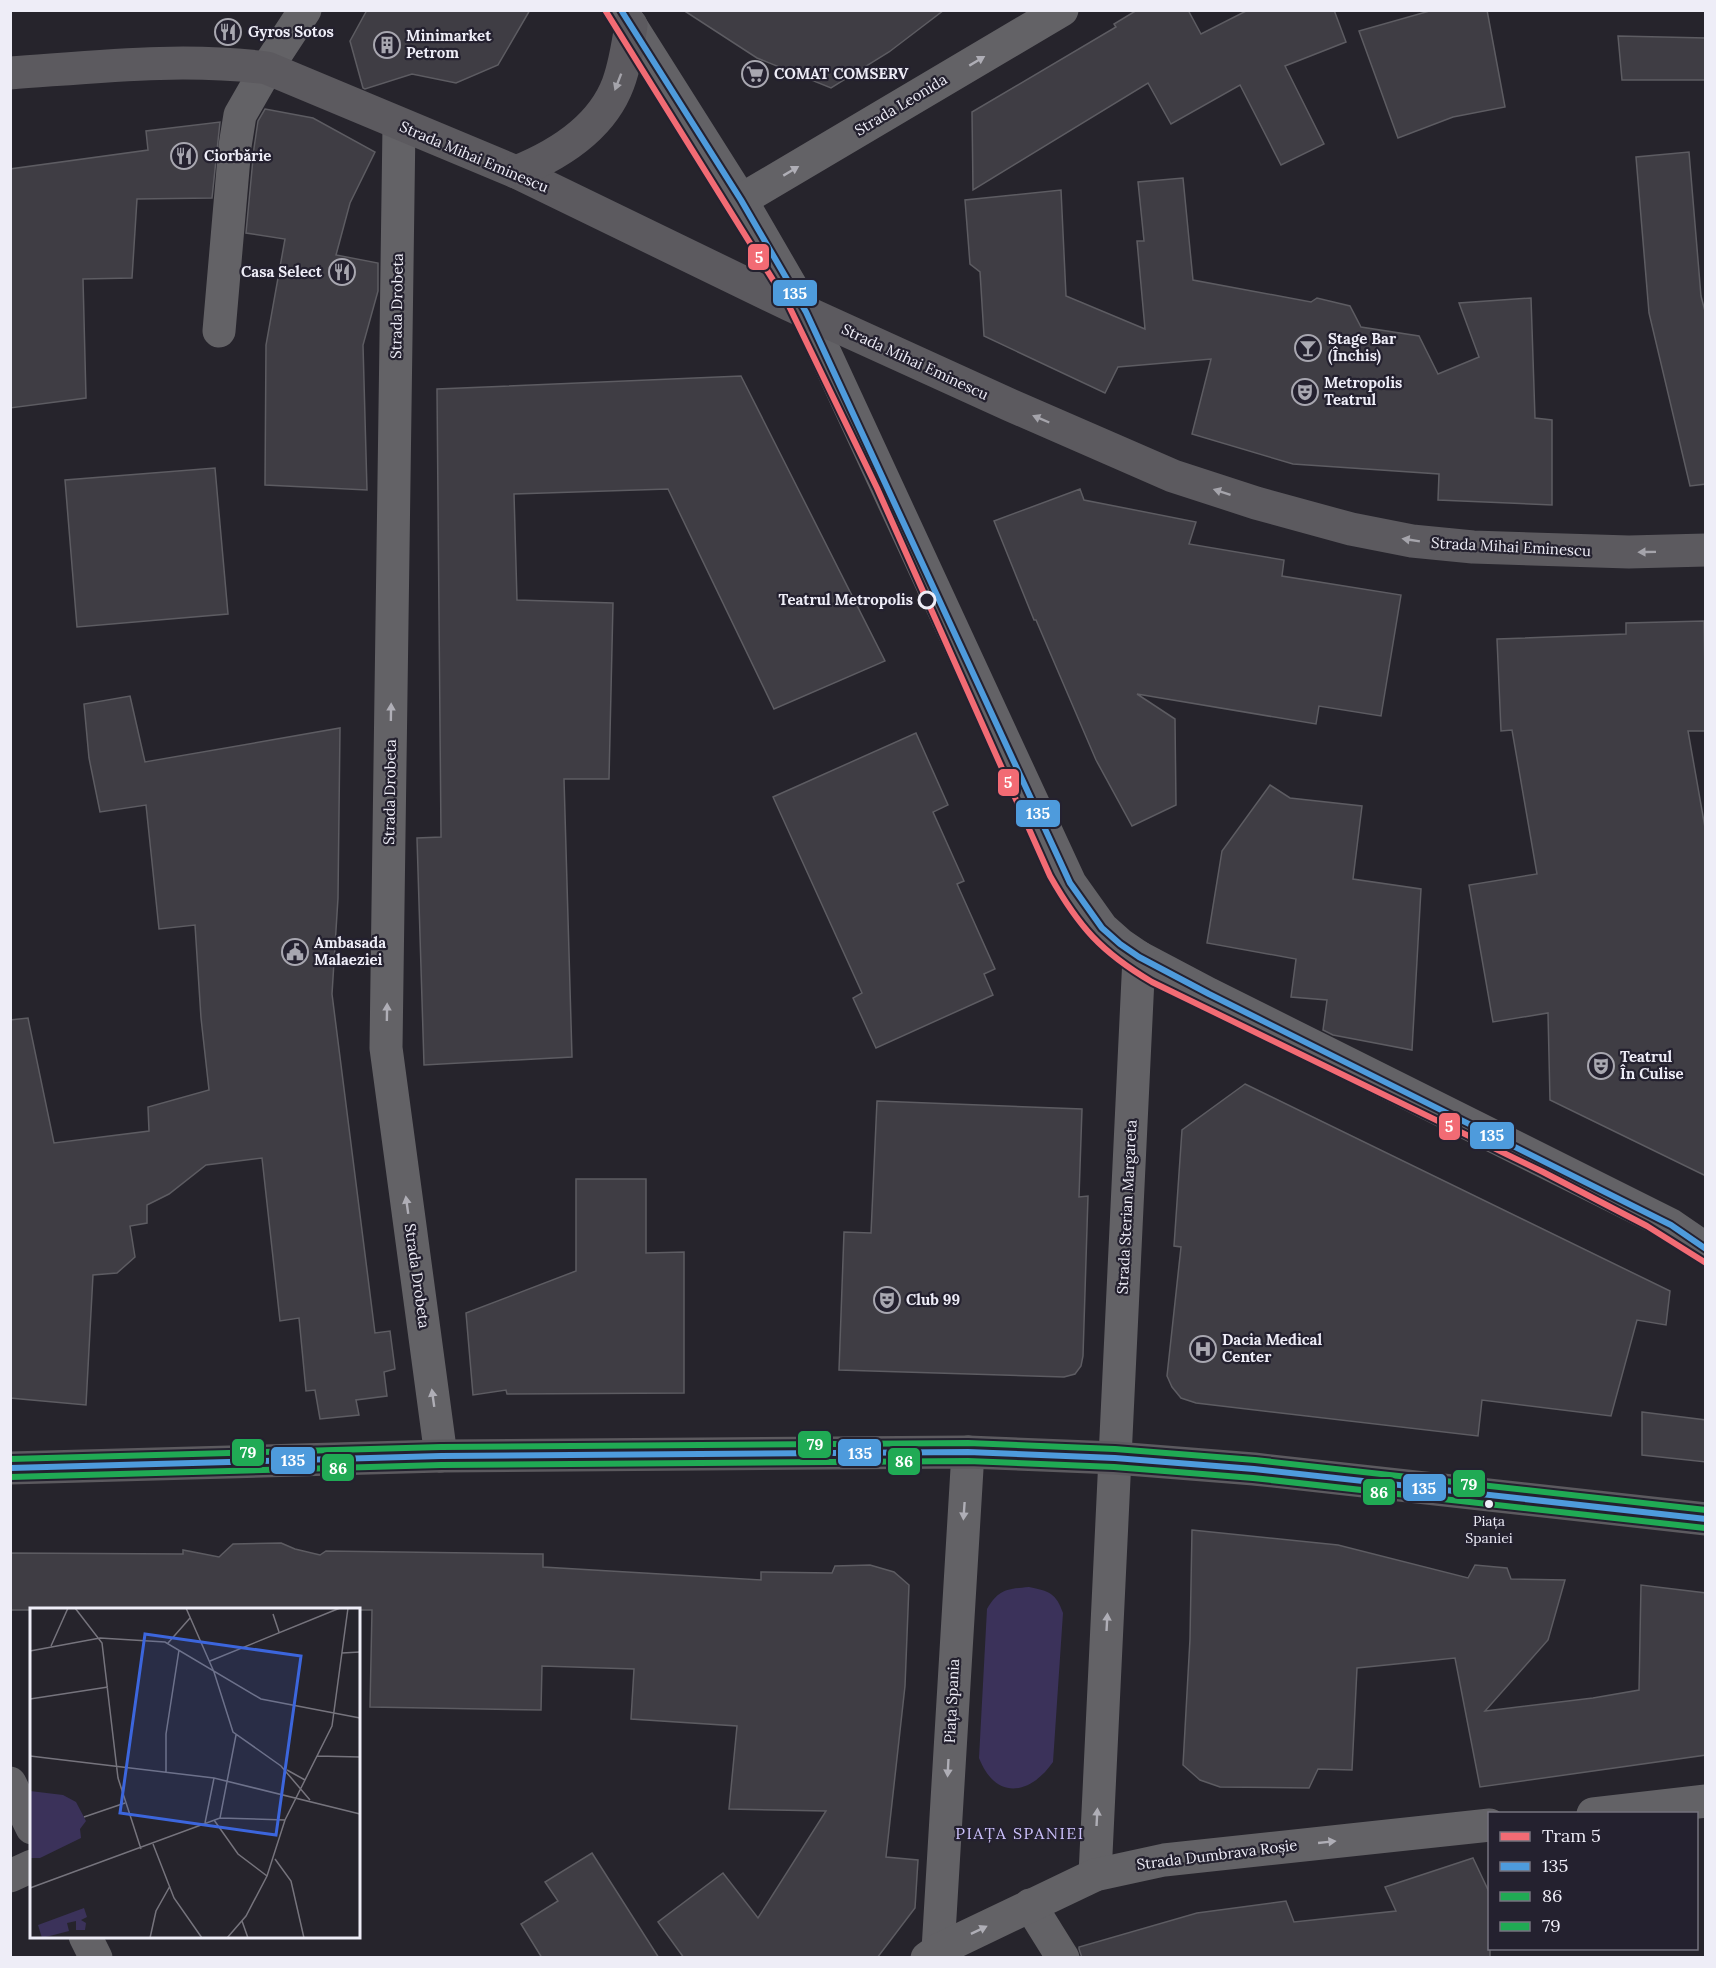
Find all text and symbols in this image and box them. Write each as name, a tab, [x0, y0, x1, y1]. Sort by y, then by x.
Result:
restaurant icon: Gyros Sotos	[213, 17, 243, 47]
place label: Gyros Sotos	[248, 22, 334, 41]
place label: Minimarket Petrom	[406, 26, 492, 62]
building icon: Minimarket Petrom	[372, 30, 402, 60]
one-way arrow	[969, 55, 985, 66]
supermarket icon: COMAT COMSERV	[740, 59, 770, 89]
place label: COMAT COMSERV	[774, 64, 909, 83]
street label: Strada Leonida	[851, 69, 951, 140]
one-way arrow	[613, 73, 622, 91]
street label: Strada Mihai Eminescu	[397, 117, 552, 197]
restaurant icon: Ciorbărie	[169, 141, 199, 171]
place label: Ciorbărie	[204, 146, 271, 165]
one-way arrow	[783, 165, 799, 176]
line badge: 5	[747, 243, 770, 271]
text: 5	[755, 247, 764, 267]
street label: Strada Drobeta	[386, 253, 407, 359]
restaurant icon: Casa Select	[327, 257, 357, 287]
place label: Casa Select	[241, 262, 323, 281]
line badge: 135	[772, 279, 818, 307]
text: 135	[783, 283, 807, 303]
street label: Strada Mihai Eminescu	[839, 319, 992, 404]
place label: Stage Bar (Închis)	[1328, 329, 1397, 366]
bar icon: Stage Bar (Închis)	[1293, 333, 1323, 363]
place label: Metropolis Teatrul	[1324, 373, 1402, 409]
theatre icon: Metropolis Teatrul	[1290, 377, 1320, 407]
one-way arrow	[1032, 414, 1050, 424]
one-way arrow	[1213, 487, 1231, 496]
street label: Strada Mihai Eminescu	[1431, 533, 1591, 560]
one-way arrow	[1401, 536, 1420, 545]
one-way arrow	[1638, 547, 1657, 556]
place label: Teatrul Metropolis	[778, 590, 913, 609]
marker: Teatrul Metropolis	[918, 591, 936, 609]
one-way arrow	[386, 702, 396, 721]
street label: Strada Drobeta	[379, 739, 400, 845]
line badge: 5	[997, 768, 1020, 797]
text: 5	[1004, 772, 1013, 792]
line badge: 135	[1015, 799, 1061, 828]
text: 135	[1026, 803, 1050, 823]
place label: Ambasada Malaeziei	[314, 933, 386, 969]
public building icon: Ambasada Malaeziei	[280, 937, 310, 967]
one-way arrow	[382, 1002, 392, 1021]
place label: Teatrul În Culise	[1620, 1047, 1684, 1083]
theatre icon: Teatrul În Culise	[1586, 1051, 1616, 1081]
line badge: 5	[1438, 1112, 1461, 1141]
text: 5	[1445, 1116, 1454, 1136]
street label: Strada Sterian Margareta	[1112, 1119, 1141, 1295]
line badge: 135	[1469, 1121, 1515, 1150]
text: 135	[1480, 1125, 1504, 1145]
one-way arrow	[403, 1196, 412, 1215]
street label: Strada Drobeta	[401, 1222, 434, 1330]
theatre icon: Club 99	[872, 1285, 902, 1315]
place label: Club 99	[906, 1290, 960, 1309]
place label: Dacia Medical Center	[1222, 1330, 1322, 1366]
hospital icon: Dacia Medical Center	[1188, 1334, 1218, 1364]
one-way arrow	[429, 1389, 438, 1408]
line badge: 79	[797, 1430, 832, 1459]
text: 79	[807, 1434, 823, 1454]
line badge: 79	[231, 1438, 265, 1467]
line badge: 135	[837, 1438, 882, 1467]
text: 79	[240, 1442, 256, 1462]
text: 135	[848, 1443, 872, 1463]
line badge: 135	[270, 1446, 316, 1475]
line badge: 86	[887, 1447, 921, 1476]
text: 135	[281, 1450, 305, 1470]
text: 86	[895, 1451, 913, 1471]
line badge: 86	[321, 1453, 355, 1482]
text: 86	[329, 1458, 347, 1478]
line badge: 79	[1452, 1469, 1486, 1498]
line badge: 135	[1402, 1473, 1447, 1502]
text: 79	[1461, 1474, 1477, 1494]
line badge: 86	[1362, 1478, 1396, 1506]
text: 135	[1412, 1478, 1436, 1498]
text: 86	[1370, 1482, 1388, 1502]
marker: Piața Spaniei	[1483, 1498, 1495, 1510]
one-way arrow	[959, 1501, 968, 1520]
place label: Piața Spaniei	[1465, 1512, 1513, 1547]
inset map	[30, 1608, 360, 1938]
one-way arrow	[1102, 1612, 1111, 1631]
street label: Piața Spania	[940, 1658, 963, 1744]
one-way arrow	[944, 1759, 953, 1778]
one-way arrow	[1093, 1807, 1102, 1826]
legend	[1488, 1812, 1698, 1950]
district label: PIAȚA SPANIEI	[955, 1823, 1085, 1844]
text: Tram 5	[1542, 1824, 1601, 1847]
street label: Strada Dumbrava Roșie	[1136, 1835, 1298, 1874]
one-way arrow	[1317, 1837, 1336, 1847]
text: 135	[1542, 1854, 1568, 1877]
text: 86	[1542, 1884, 1563, 1907]
text: 79	[1542, 1914, 1561, 1937]
one-way arrow	[970, 1926, 988, 1936]

